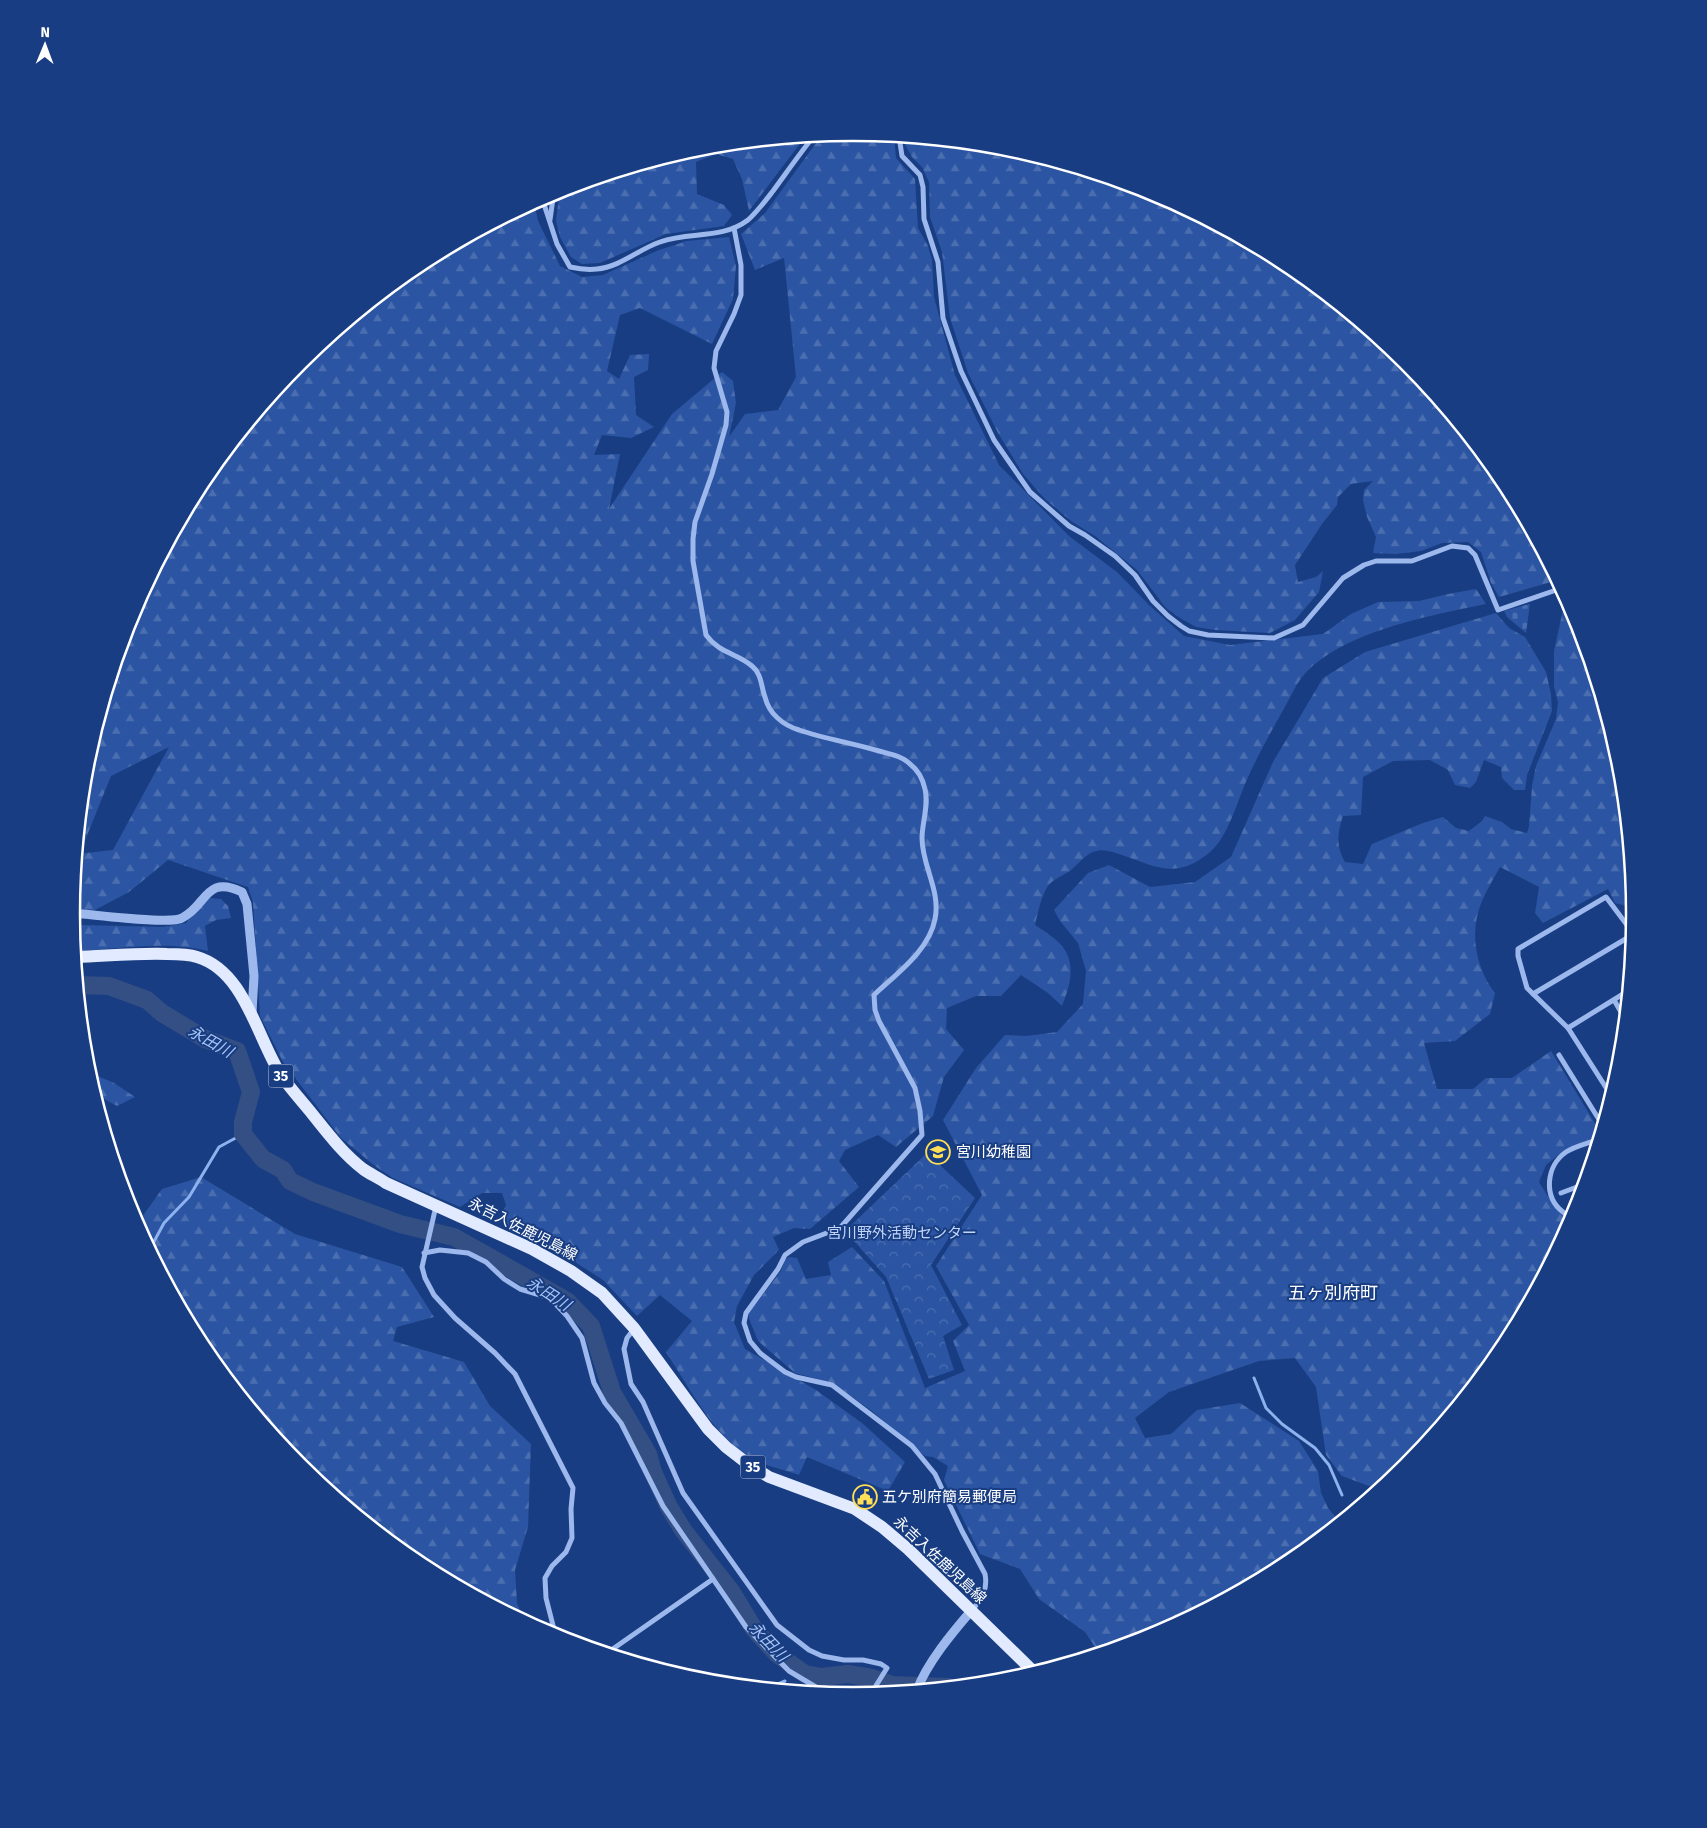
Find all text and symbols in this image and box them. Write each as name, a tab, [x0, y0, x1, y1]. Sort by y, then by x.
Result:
north arrow	[20, 20, 70, 70]
text: N	[40, 24, 50, 41]
water label: 永田川	[185, 1021, 238, 1062]
road number: 35	[268, 1064, 294, 1088]
school or university icon: 宮川幼稚園	[925, 1139, 951, 1165]
place label: 宮川幼稚園	[956, 1143, 1031, 1161]
street label: 永吉入佐鹿児島線	[465, 1194, 581, 1264]
park label: 宮川野外活動センター	[827, 1224, 977, 1242]
water label: 永田川	[523, 1272, 576, 1316]
district label: 五ヶ別府町	[1288, 1282, 1378, 1304]
road number: 35	[740, 1455, 766, 1478]
public building icon: 五ケ別府簡易郵便局	[852, 1484, 878, 1510]
place label: 五ケ別府簡易郵便局	[882, 1488, 1017, 1506]
street label: 永吉入佐鹿児島線	[890, 1512, 990, 1608]
water label: 永田川	[745, 1617, 794, 1667]

